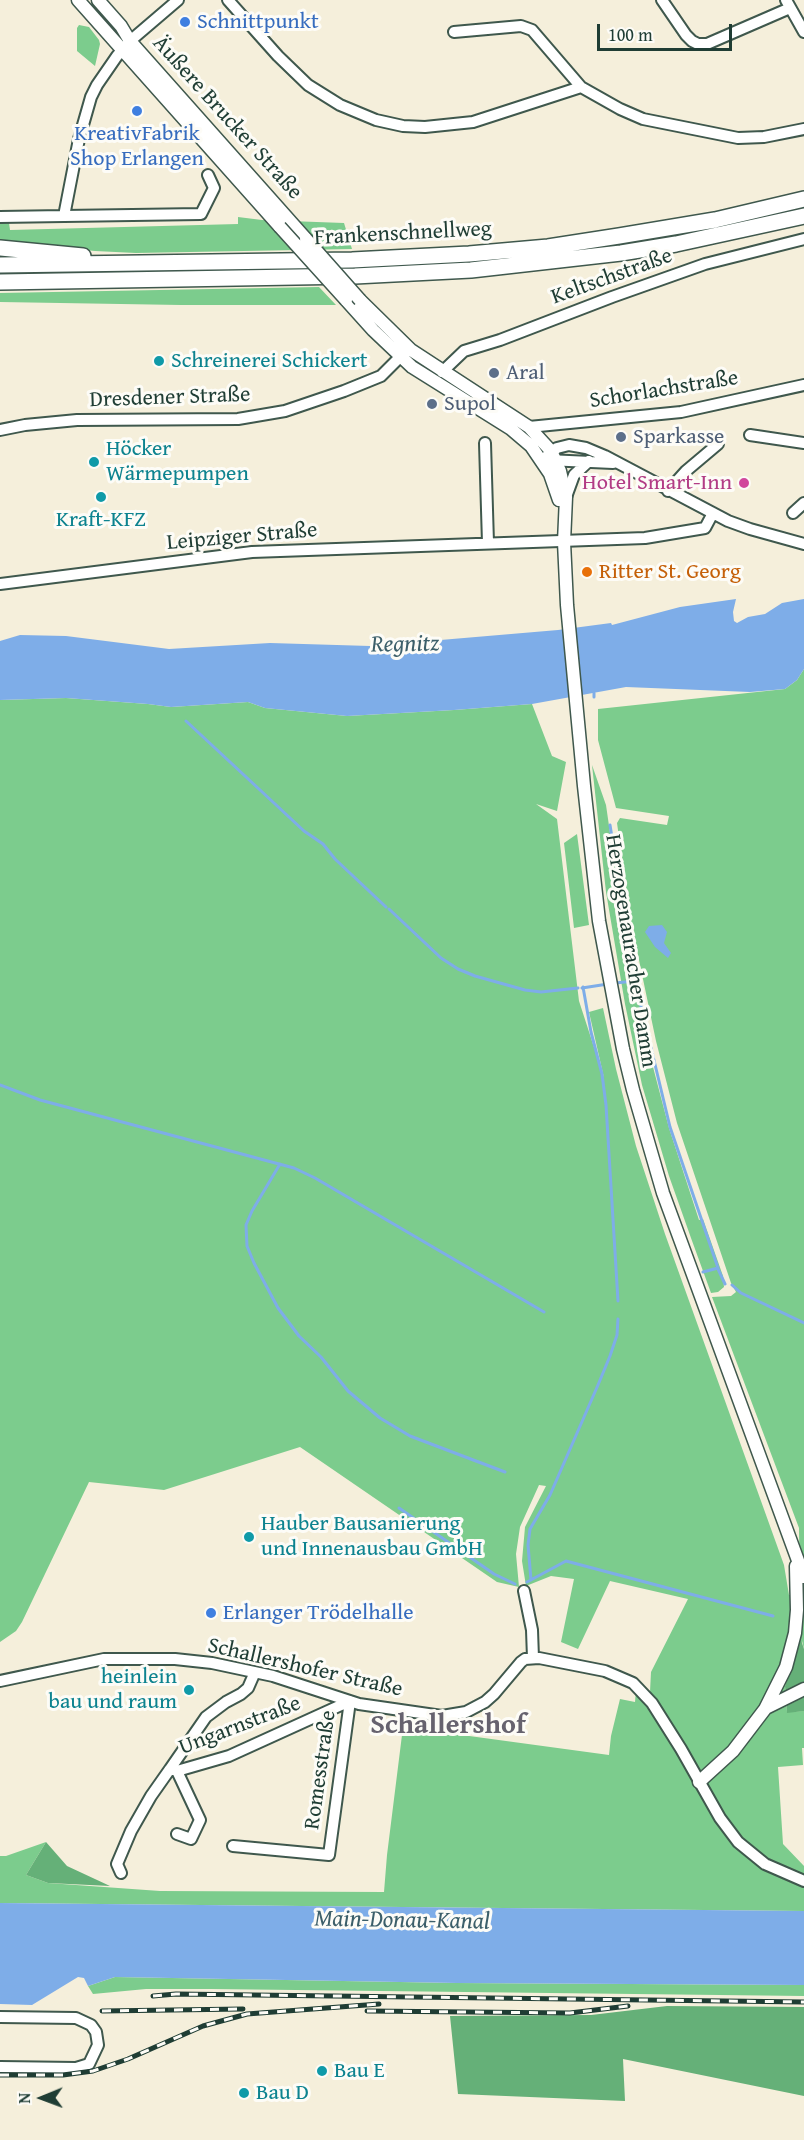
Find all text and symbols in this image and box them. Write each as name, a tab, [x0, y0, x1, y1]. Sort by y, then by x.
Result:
place label: Schnittpunkt	[197, 9, 319, 35]
scale bar	[600, 12, 735, 50]
marker: Schnittpunkt	[178, 15, 192, 29]
text: 100 m	[608, 21, 653, 48]
street label: Äußere Brucker Straße	[147, 31, 307, 205]
marker: KreativFabrik Shop Erlangen	[130, 104, 144, 118]
place label: KreativFabrik Shop Erlangen	[70, 121, 204, 172]
street label: Frankenschnellweg	[314, 216, 492, 252]
street label: Keltschstraße	[548, 243, 676, 311]
place label: Schreinerei Schickert	[171, 348, 368, 374]
marker: Schreinerei Schickert	[152, 354, 166, 368]
place label: Aral	[506, 360, 545, 386]
street label: Schorlachstraße	[588, 365, 740, 415]
marker: Aral	[487, 366, 501, 380]
street label: Dresdener Straße	[89, 382, 251, 414]
place label: Supol	[444, 391, 496, 417]
marker: Supol	[425, 397, 439, 411]
place label: Sparkasse	[633, 424, 724, 450]
marker: Sparkasse	[614, 430, 628, 444]
place label: Höcker Wärmepumpen	[106, 436, 249, 488]
marker: Höcker Wärmepumpen	[87, 455, 101, 469]
place label: Hotel Smart-Inn	[582, 470, 732, 496]
marker: Hotel Smart-Inn	[737, 476, 751, 490]
marker: Kraft-KFZ	[94, 490, 108, 504]
place label: Kraft-KFZ	[56, 507, 146, 533]
street label: Leipziger Straße	[166, 517, 318, 557]
place label: Ritter St. Georg	[599, 559, 741, 585]
marker: Ritter St. Georg	[580, 565, 594, 579]
water label: Regnitz	[371, 630, 439, 660]
street label: Herzogenauracher Damm	[599, 833, 661, 1069]
place label: Hauber Bausanierung und Innenausbau GmbH	[261, 1511, 482, 1562]
marker: Hauber Bausanierung und Innenausbau GmbH	[242, 1530, 256, 1544]
place label: Erlanger Trödelhalle	[223, 1600, 414, 1626]
marker: Erlanger Trödelhalle	[204, 1606, 218, 1620]
street label: Schallershofer Straße	[205, 1633, 405, 1703]
place label: heinlein bau und raum	[49, 1664, 177, 1716]
marker: heinlein bau und raum	[182, 1683, 196, 1697]
street label: Ungarnstraße	[175, 1691, 305, 1761]
street label: Romesstraße	[300, 1709, 342, 1831]
district label: Schallershof	[370, 1709, 526, 1743]
water label: Main-Donau-Kanal	[314, 1905, 490, 1937]
place label: Bau E	[334, 2058, 385, 2084]
marker: Bau E	[315, 2064, 329, 2078]
north arrow	[12, 2068, 72, 2128]
place label: Bau D	[256, 2080, 309, 2106]
marker: Bau D	[237, 2086, 251, 2100]
text: N	[12, 2093, 36, 2104]

